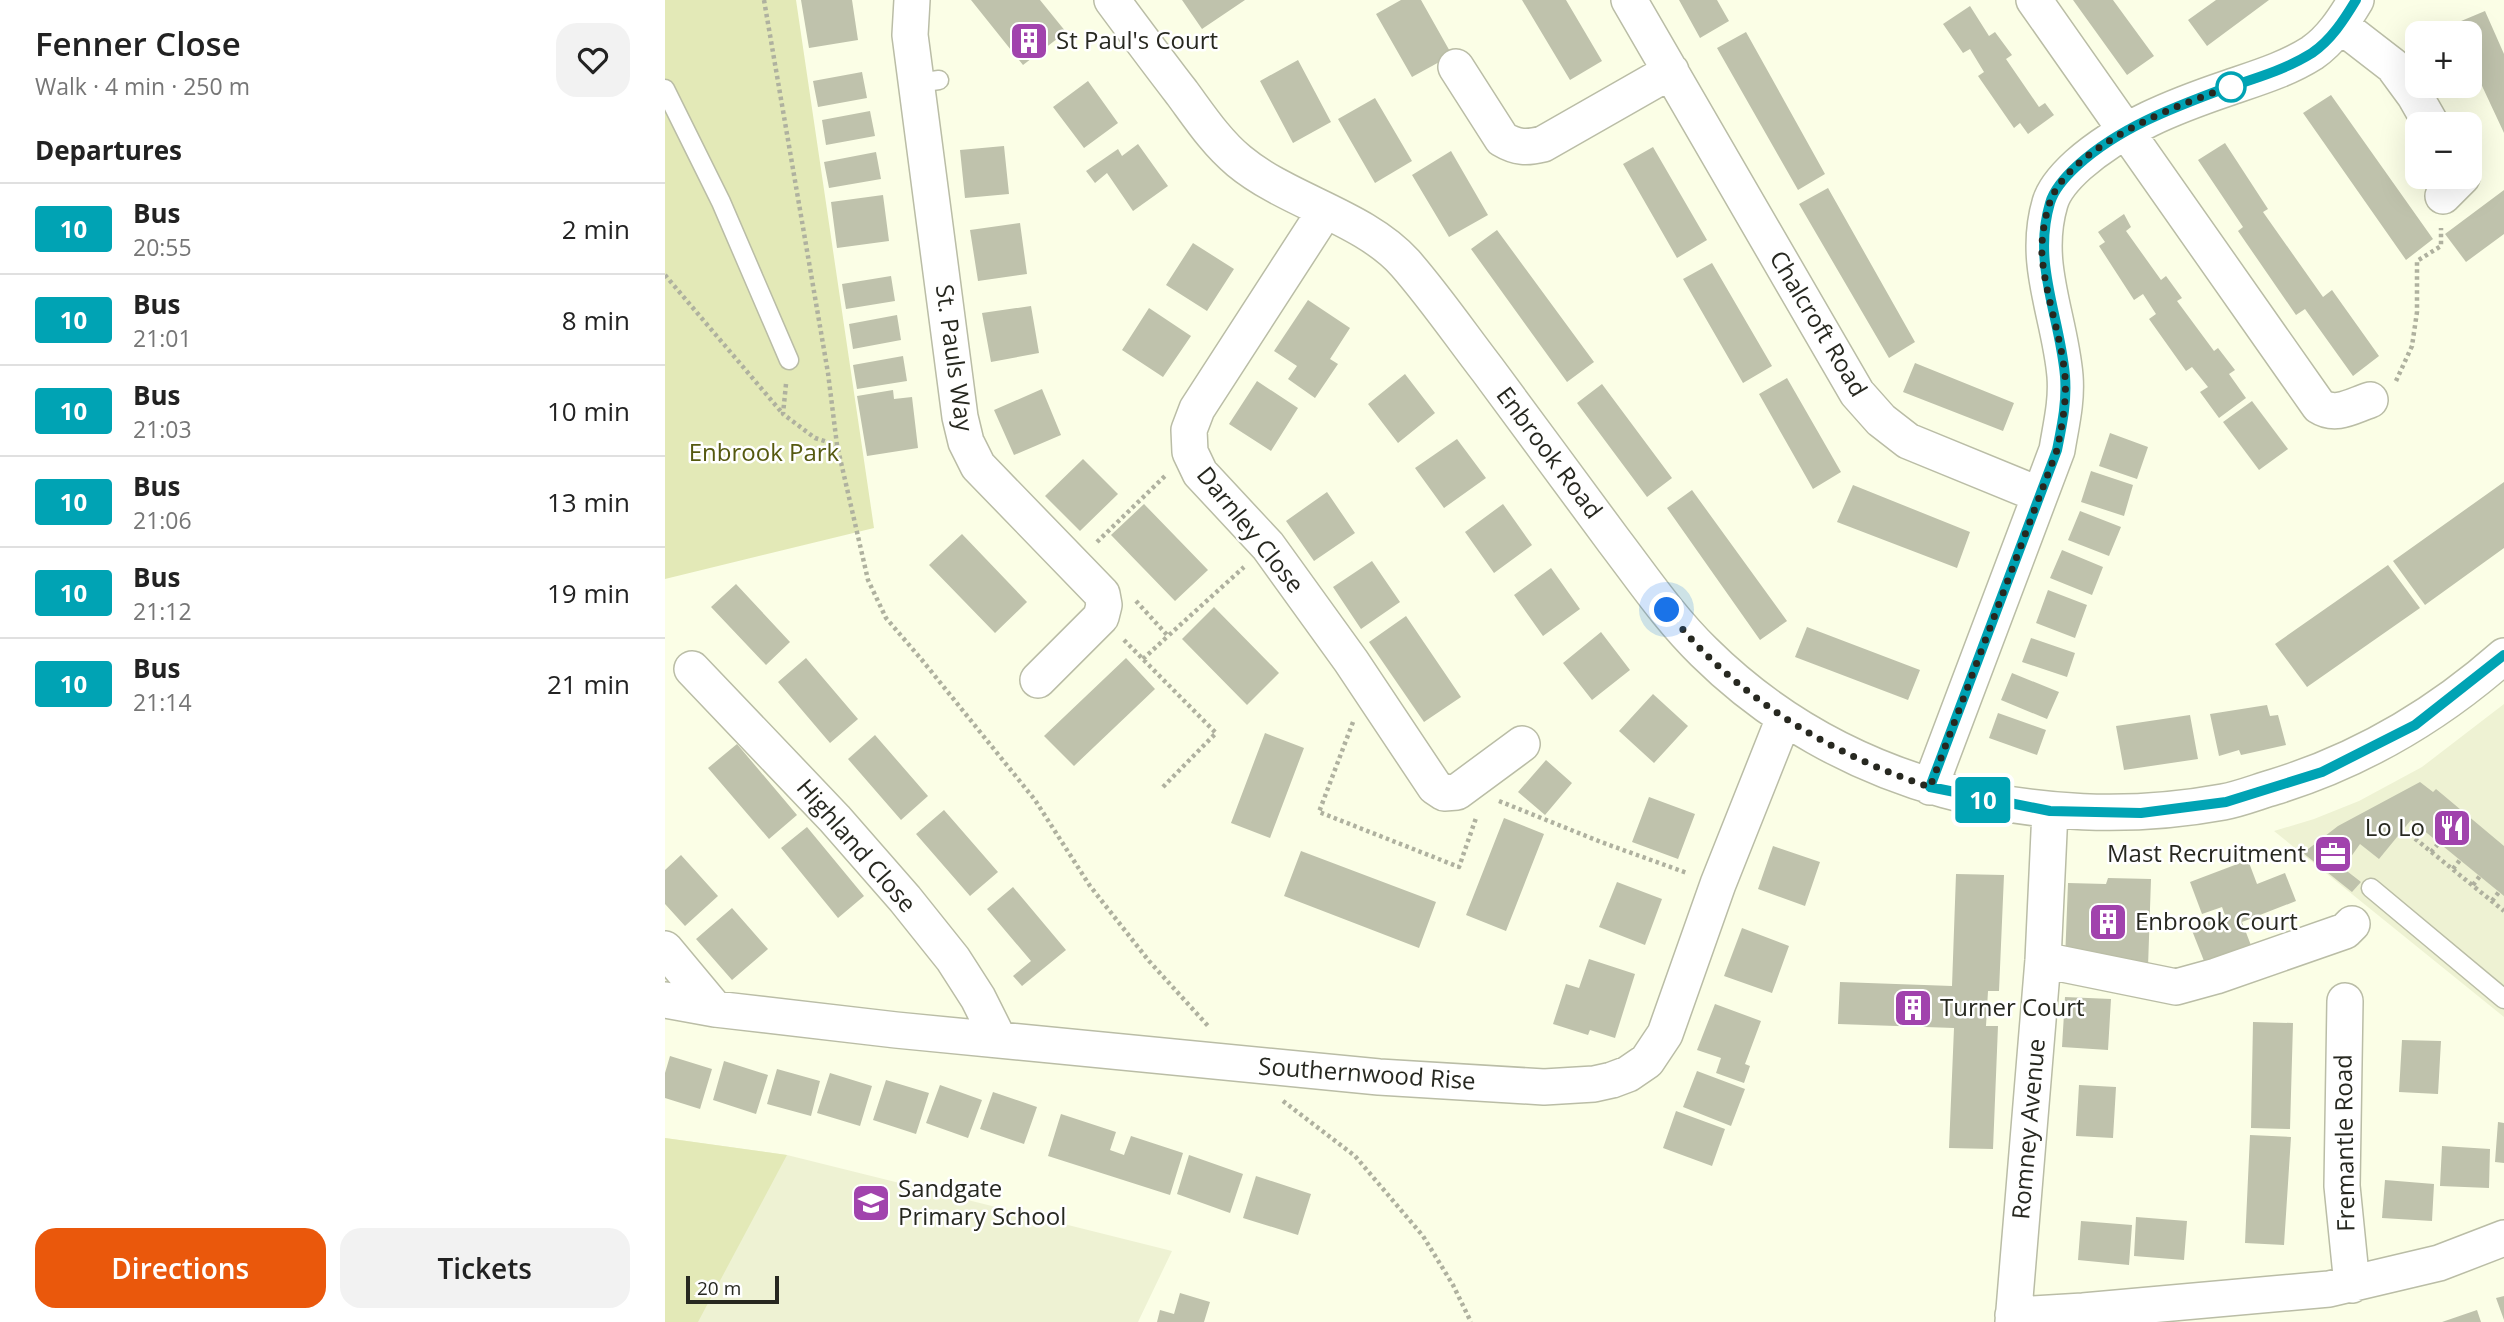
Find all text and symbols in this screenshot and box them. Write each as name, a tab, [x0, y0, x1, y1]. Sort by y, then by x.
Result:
building icon: St Paul's Court	[1008, 20, 1050, 62]
text: Fenner Close	[35, 21, 241, 66]
map controls	[2405, 21, 2482, 189]
button: +	[2405, 21, 2482, 98]
button: heart	[556, 23, 630, 97]
place label: St Paul's Court	[1056, 23, 1218, 56]
text: Walk · 4 min · 250 m	[35, 70, 250, 102]
unlabelled marker	[2216, 72, 2246, 102]
button: −	[2405, 112, 2482, 189]
text: Departures	[35, 132, 182, 168]
text: Bus	[133, 195, 180, 231]
text: 2 min	[562, 211, 630, 247]
text: 10	[60, 212, 87, 245]
text: 20:55	[133, 231, 192, 263]
street label: Chalcroft Road	[1763, 244, 1876, 402]
street label: St. Pauls Way	[929, 282, 982, 434]
text: Bus	[133, 286, 180, 322]
text: 8 min	[562, 302, 630, 338]
text: 10	[60, 303, 87, 336]
text: 21:01	[133, 322, 192, 354]
text: Bus	[133, 377, 180, 413]
street label: Enbrook Road	[1490, 379, 1611, 525]
text: 10 min	[547, 393, 630, 429]
text: 10	[60, 394, 87, 427]
text: 21:03	[133, 413, 192, 445]
park label: Enbrook Park	[689, 435, 840, 468]
street label: Darnley Close	[1190, 459, 1312, 599]
text: Bus	[133, 468, 180, 504]
text: 13 min	[547, 484, 630, 520]
text: 10	[60, 485, 87, 518]
text: 21:06	[133, 504, 192, 536]
text: Bus	[133, 559, 180, 595]
text: 19 min	[547, 575, 630, 611]
text: 10	[60, 576, 87, 609]
your location	[1649, 592, 1684, 627]
text: 21:12	[133, 595, 192, 627]
text: Bus	[133, 650, 180, 686]
text: 21 min	[547, 666, 630, 702]
text: 10	[60, 667, 87, 700]
text: 21:14	[133, 686, 192, 718]
street label: Highland Close	[790, 771, 924, 919]
line badge: 10	[1951, 777, 2015, 823]
text: 10	[1969, 783, 1997, 816]
restaurant icon: Lo Lo	[2431, 807, 2473, 849]
place label: Lo Lo	[2365, 810, 2425, 843]
office icon: Mast Recruitment	[2312, 833, 2354, 875]
place label: Mast Recruitment	[2107, 836, 2306, 869]
building icon: Enbrook Court	[2087, 901, 2129, 943]
place label: Enbrook Court	[2135, 904, 2298, 937]
building icon: Turner Court	[1892, 987, 1934, 1029]
place label: Turner Court	[1940, 990, 2085, 1023]
street label: Romney Avenue	[2003, 1037, 2052, 1221]
street label: Southernwood Rise	[1257, 1048, 1477, 1097]
street label: Fremantle Road	[2325, 1054, 2362, 1232]
place label: Sandgate Primary School	[898, 1171, 1066, 1232]
school or university icon: Sandgate Primary School	[850, 1182, 892, 1224]
button: Directions	[35, 1228, 326, 1308]
button: Tickets	[340, 1228, 630, 1308]
scale bar	[686, 1273, 779, 1305]
text: 20 m	[697, 1275, 741, 1301]

